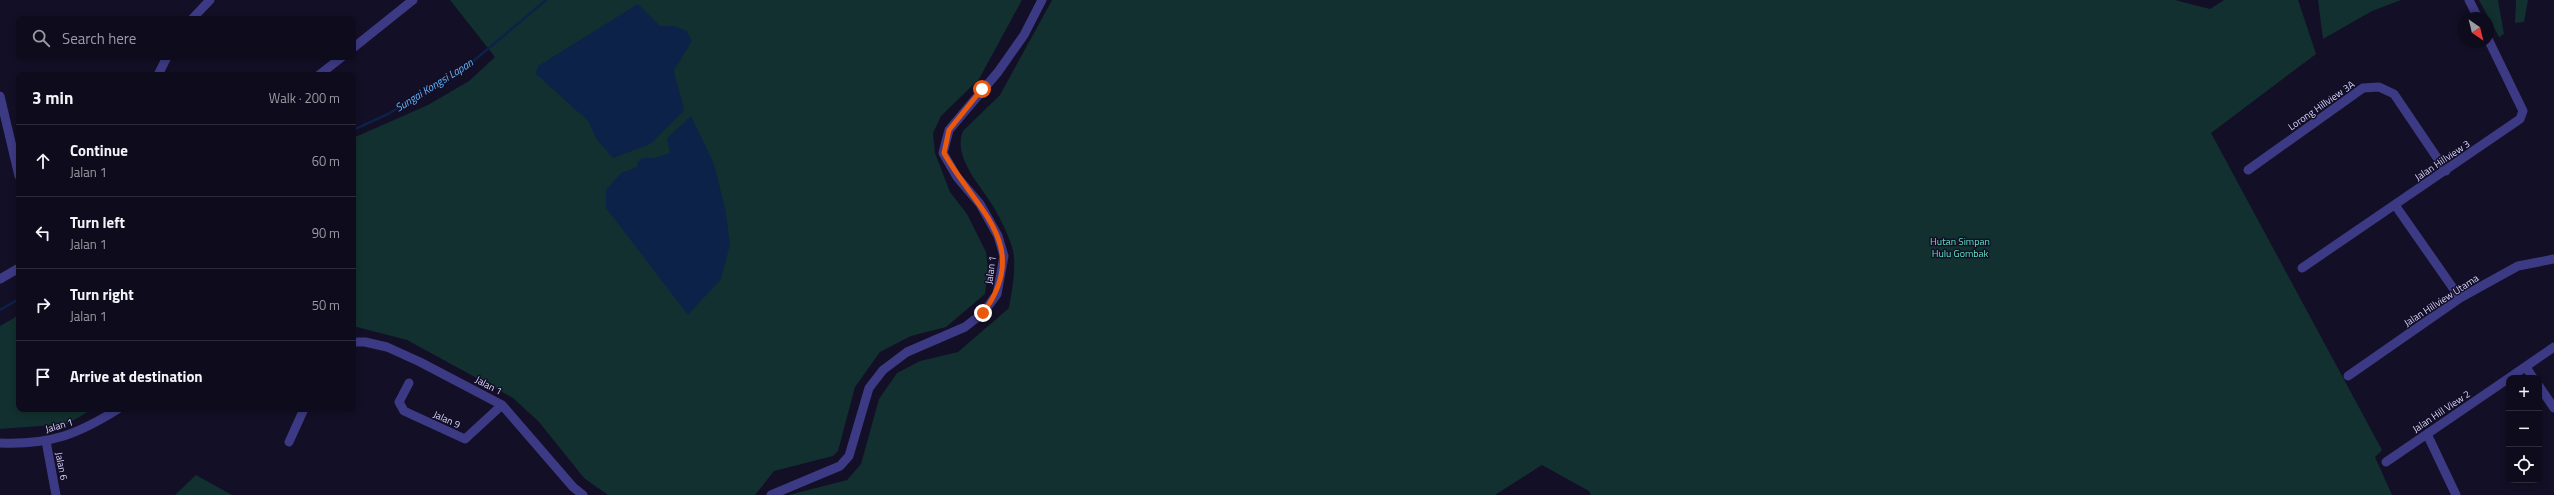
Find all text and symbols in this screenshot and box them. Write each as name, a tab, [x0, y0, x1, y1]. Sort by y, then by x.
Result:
north arrow	[2458, 12, 2494, 48]
search box	[16, 16, 356, 60]
icon: search	[30, 27, 52, 49]
text: Search here	[62, 27, 136, 50]
water label: Sungai Kongsi Lapan	[392, 54, 477, 115]
street label: Lorong Hillview 3A	[2285, 77, 2358, 134]
route start	[973, 80, 991, 98]
text: 3 min	[32, 85, 73, 111]
text: Walk · 200 m	[269, 88, 340, 108]
street label: Jalan Hillview 3	[2412, 136, 2473, 184]
text: Continue	[70, 139, 128, 162]
icon: ahead	[32, 150, 54, 172]
text: 60 m	[312, 151, 340, 171]
text: Jalan 1	[70, 162, 107, 182]
text: Turn left	[70, 211, 125, 234]
icon: left	[32, 222, 54, 244]
text: 90 m	[312, 223, 340, 243]
text: Jalan 1	[70, 234, 107, 254]
park label: Hutan Simpan Hulu Gombak	[1930, 234, 1990, 261]
street label: Jalan 1	[981, 255, 1000, 285]
street label: Jalan Hillview Utama	[2401, 271, 2482, 330]
text: Turn right	[70, 283, 134, 306]
icon: right	[32, 294, 54, 316]
text: 50 m	[312, 295, 340, 315]
route end	[974, 304, 992, 322]
text: Jalan 1	[70, 306, 107, 326]
text: Arrive at destination	[70, 365, 203, 388]
icon: arrive	[32, 366, 54, 388]
street label: Jalan 1	[473, 372, 505, 399]
map controls	[2506, 375, 2542, 483]
button: +	[2506, 375, 2542, 411]
street label: Jalan Hill View 2	[2409, 386, 2473, 436]
street label: Jalan 9	[431, 407, 463, 432]
button: −	[2506, 411, 2542, 447]
street label: Jalan 1	[43, 414, 75, 437]
button: locate	[2506, 447, 2542, 483]
street label: Jalan 6	[51, 451, 72, 482]

